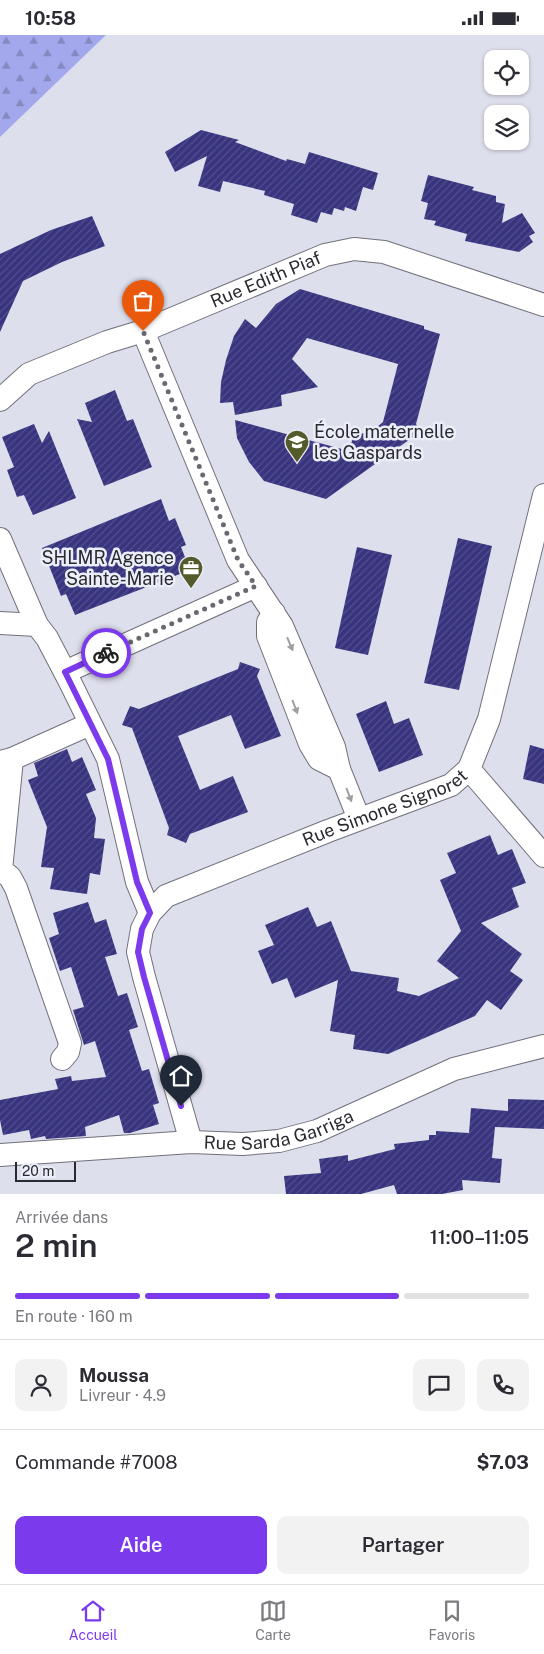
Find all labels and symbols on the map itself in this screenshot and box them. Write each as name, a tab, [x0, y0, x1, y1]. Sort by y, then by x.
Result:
street label: Rue Edith Piaf	[207, 247, 324, 312]
pin	[122, 280, 164, 331]
place label: École maternelle les Gaspards	[314, 420, 454, 463]
school or university icon: École maternelle les Gaspards	[284, 429, 310, 463]
place label: SHLMR Agence Sainte-Marie	[41, 547, 174, 589]
office icon: SHLMR Agence Sainte-Marie	[178, 555, 204, 589]
courier	[81, 628, 131, 678]
one-way arrow	[286, 636, 294, 651]
one-way arrow	[291, 700, 299, 715]
street label: Rue Simone Signoret	[299, 765, 471, 850]
one-way arrow	[346, 787, 353, 802]
pin	[160, 1055, 202, 1106]
street label: Rue Sarda Garriga	[203, 1105, 357, 1154]
scale bar	[15, 1159, 76, 1182]

